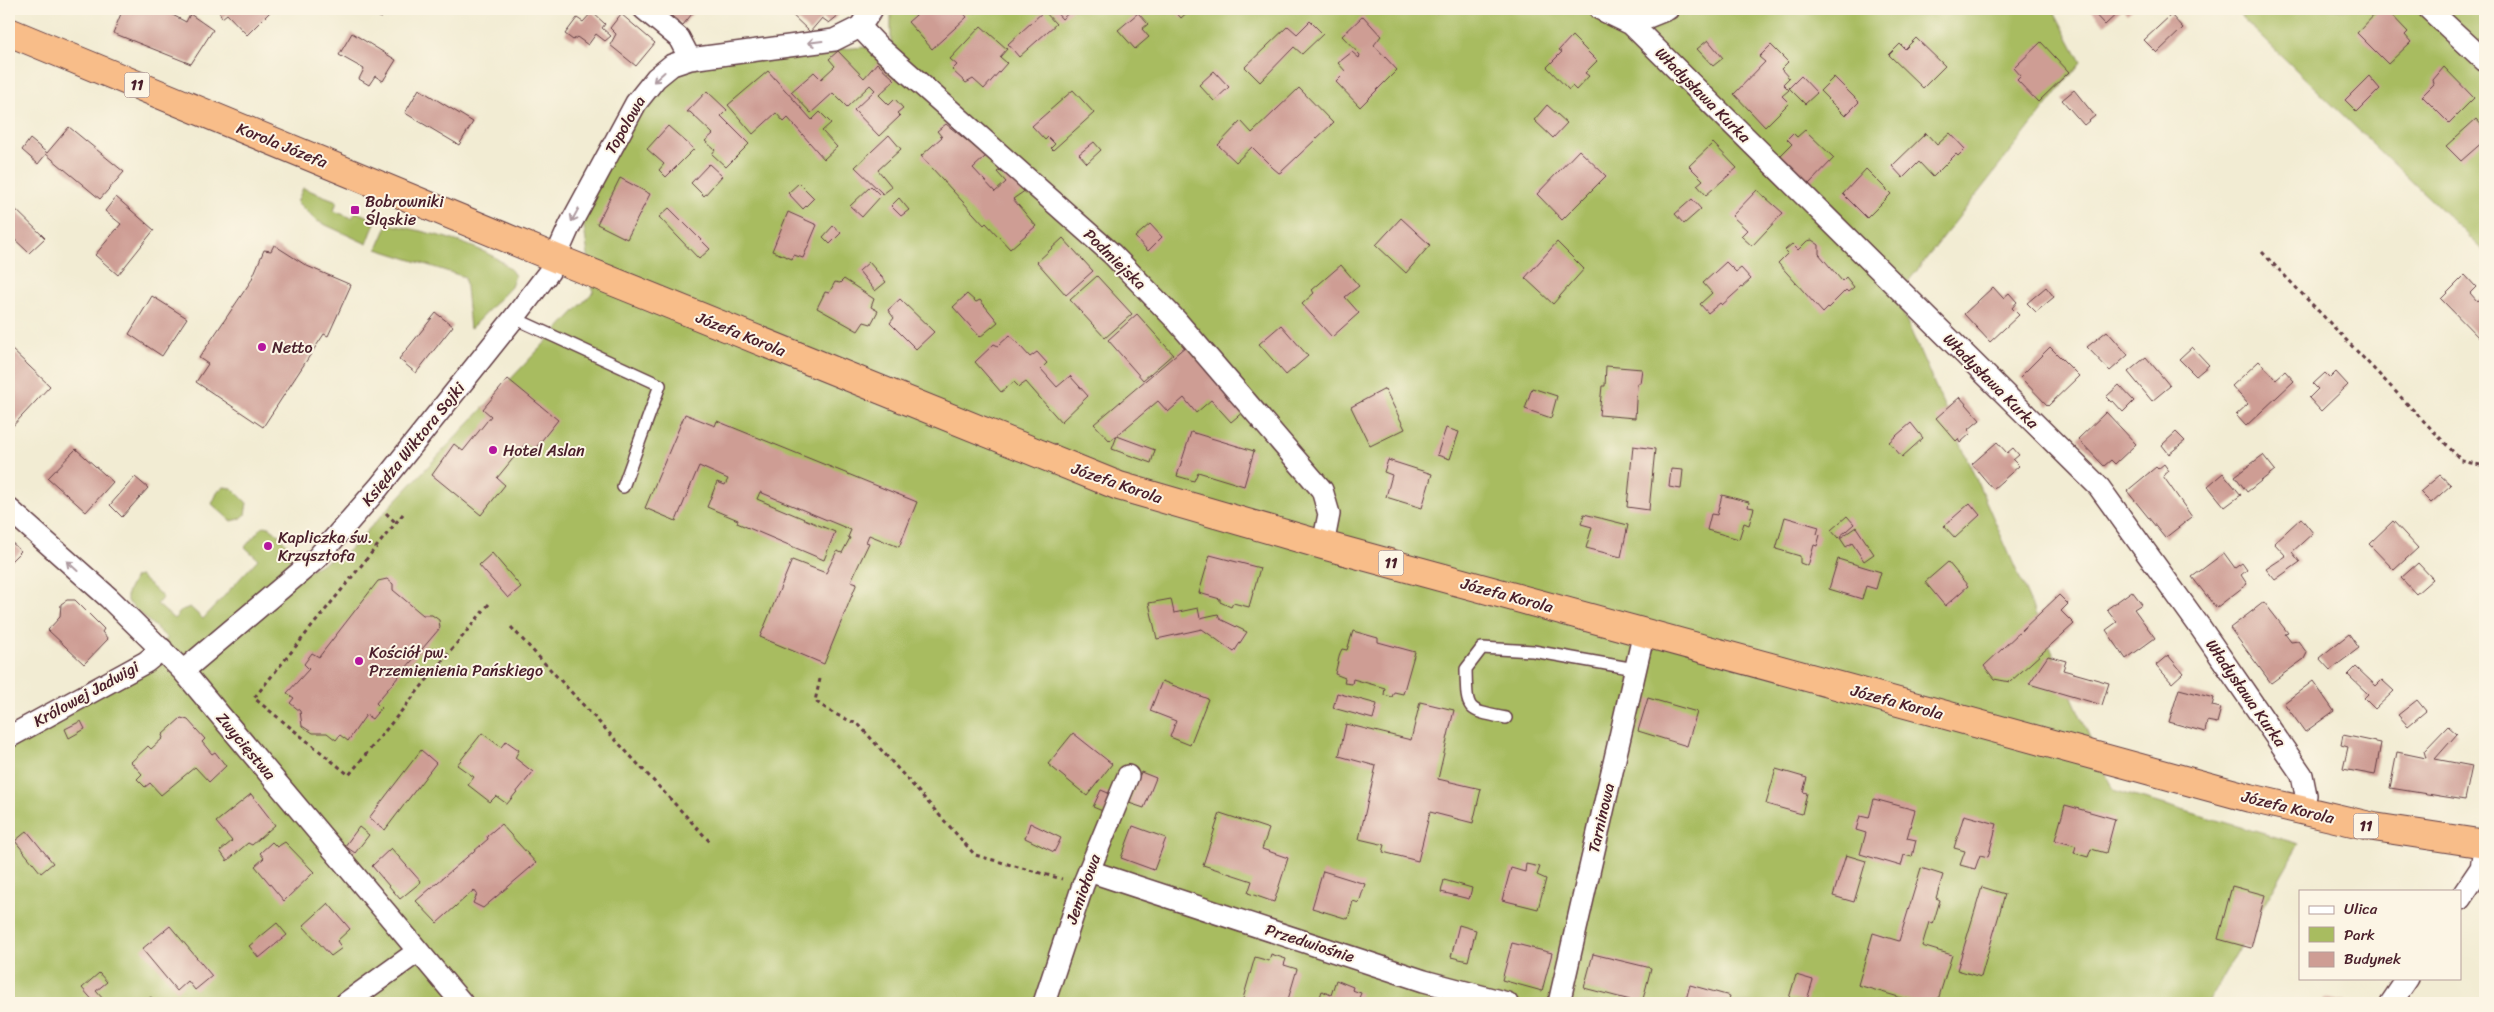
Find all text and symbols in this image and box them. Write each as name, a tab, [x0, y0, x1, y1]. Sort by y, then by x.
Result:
one-way arrow	[807, 37, 823, 47]
street label: Władysława Kurka	[1648, 40, 1759, 151]
one-way arrow	[652, 71, 665, 83]
road number: 11	[124, 72, 150, 98]
street label: Topolowa	[597, 90, 653, 160]
street label: Korola Józefa	[232, 114, 333, 177]
place label: Bobrowniki Śląskie	[365, 187, 444, 234]
marker: Bobrowniki Śląskie	[349, 204, 361, 216]
one-way arrow	[570, 207, 580, 222]
street label: Podmiejska	[1076, 221, 1154, 297]
street label: Józefa Korola	[691, 302, 791, 366]
street label: Władysława Kurka	[1936, 326, 2047, 437]
place label: Netto	[272, 333, 313, 362]
marker: Netto	[256, 341, 268, 353]
street label: Księdza Wiktora Sojki	[354, 375, 473, 513]
place label: Hotel Aslan	[503, 436, 585, 465]
marker: Hotel Aslan	[487, 444, 499, 456]
street label: Józefa Korola	[1067, 454, 1167, 512]
place label: Kapliczka św. Krzysztofa	[278, 523, 373, 570]
marker: Kapliczka św. Krzysztofa	[262, 540, 274, 552]
road number: 11	[1378, 550, 1404, 576]
one-way arrow	[66, 560, 79, 571]
street label: Józefa Korola	[1457, 568, 1557, 621]
street label: Władysława Kurka	[2198, 633, 2295, 754]
place label: Kościół pw. Przemienienia Pańskiego	[369, 638, 543, 685]
street label: Królowej Jadwigi	[28, 653, 145, 735]
marker: Kościół pw. Przemienienia Pańskiego	[353, 655, 365, 667]
street label: Józefa Korola	[1847, 675, 1947, 728]
street label: Zwycięstwa	[208, 705, 284, 788]
street label: Tarninowa	[1579, 780, 1623, 856]
street label: Józefa Korola	[2238, 781, 2338, 833]
road number: 11	[2354, 814, 2378, 838]
street label: Jemiołowa	[1057, 849, 1109, 929]
legend	[2299, 890, 2462, 980]
text: Ulica	[2344, 896, 2378, 922]
street label: Przedwiośnie	[1262, 915, 1358, 971]
text: Park	[2344, 922, 2375, 948]
text: Budynek	[2344, 946, 2402, 972]

